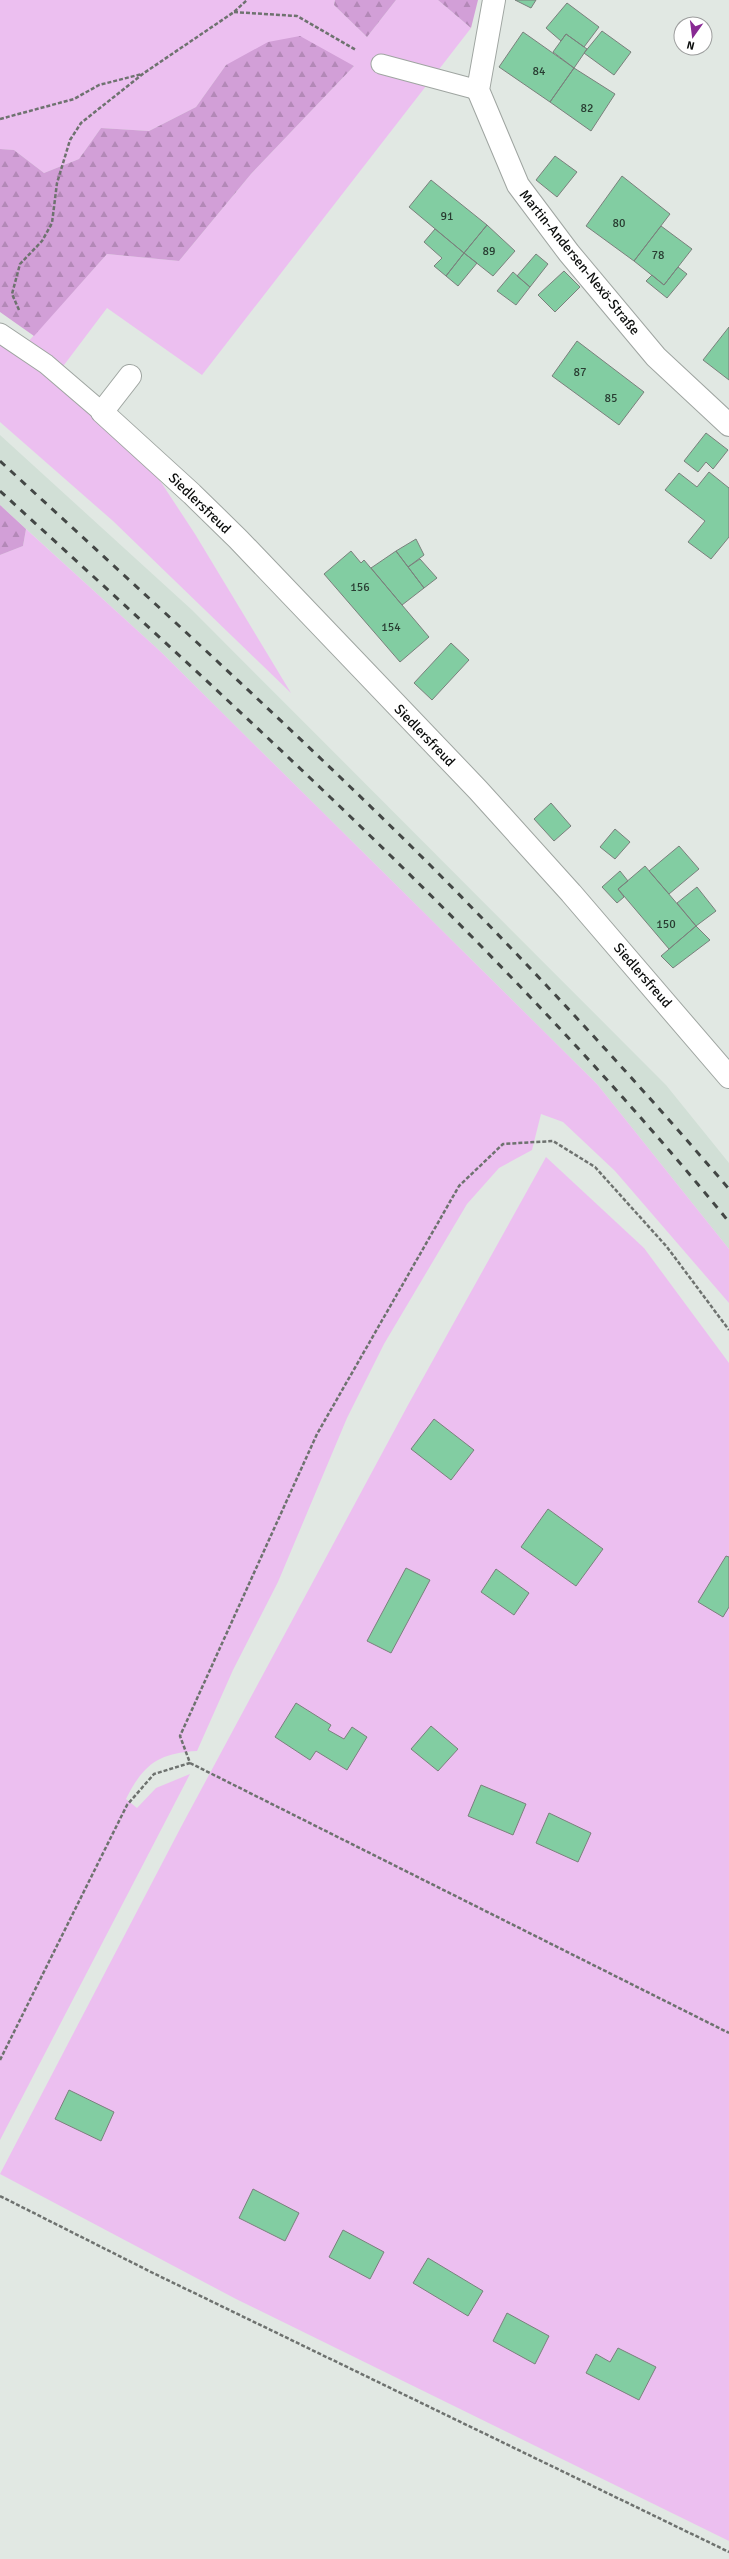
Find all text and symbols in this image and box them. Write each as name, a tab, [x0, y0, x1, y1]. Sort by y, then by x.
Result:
north arrow	[673, 16, 713, 56]
text: N	[685, 38, 696, 52]
house number: 84	[533, 64, 546, 79]
house number: 82	[581, 101, 593, 116]
street label: Martin-Andersen-Nexö-Straße	[516, 186, 644, 338]
house number: 91	[441, 209, 453, 224]
house number: 80	[613, 216, 625, 231]
house number: 89	[483, 244, 495, 259]
house number: 78	[652, 248, 664, 263]
house number: 87	[574, 365, 586, 380]
house number: 85	[605, 391, 617, 406]
street label: Siedlersfreud	[165, 469, 234, 537]
house number: 156	[350, 580, 370, 595]
house number: 154	[381, 620, 401, 635]
street label: Siedlersfreud	[391, 701, 459, 770]
house number: 150	[656, 917, 676, 932]
street label: Siedlersfreud	[610, 939, 675, 1011]

